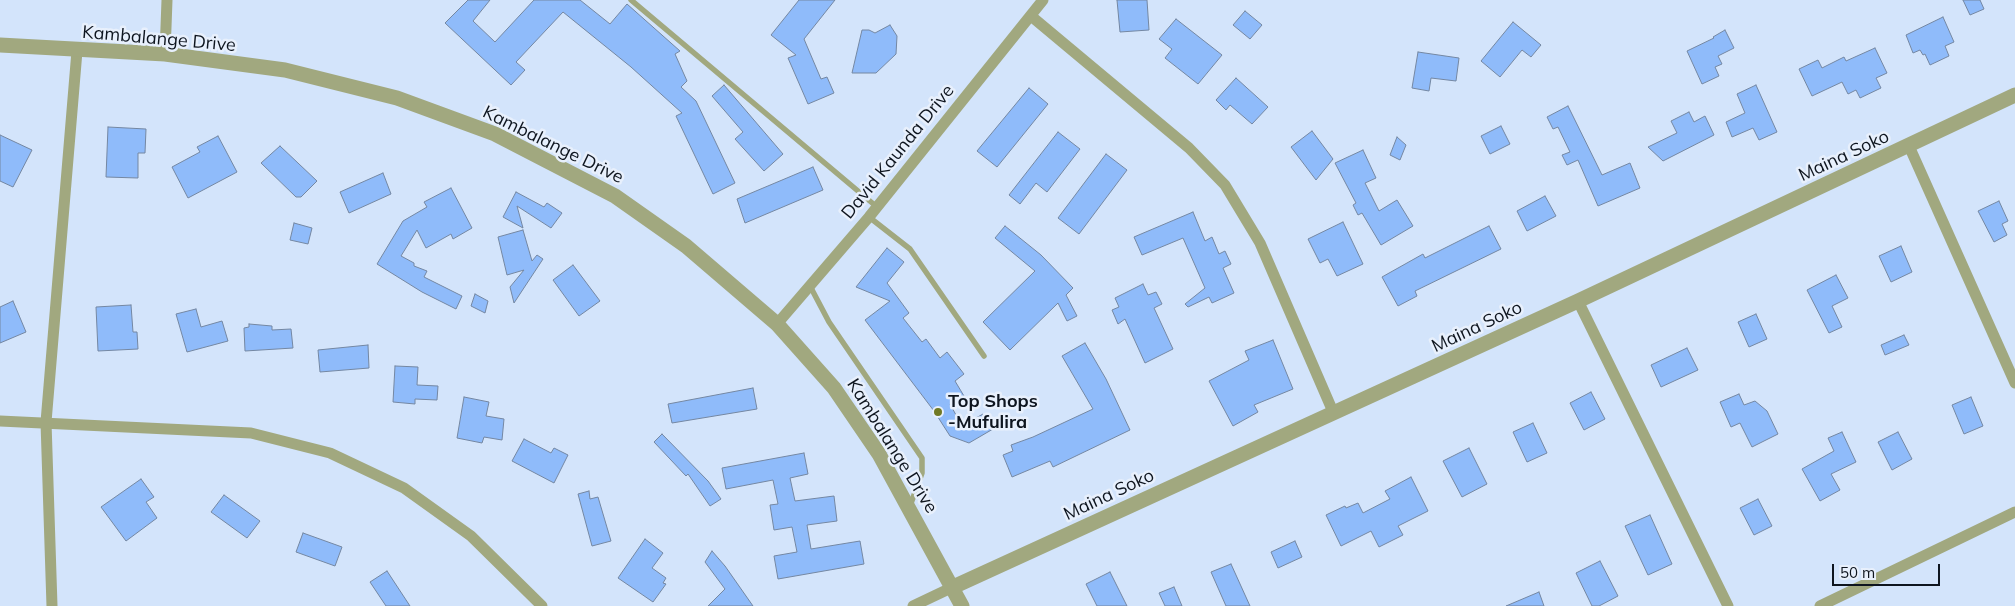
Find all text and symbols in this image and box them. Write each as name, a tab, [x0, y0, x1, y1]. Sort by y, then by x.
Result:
street label: Kambalange Drive	[81, 22, 237, 56]
street label: David Kaunda Drive	[837, 81, 959, 223]
street label: Kambalange Drive	[479, 102, 627, 188]
street label: Maina Soko	[1795, 126, 1893, 186]
street label: Maina Soko	[1428, 297, 1526, 357]
street label: Kambalange Drive	[842, 375, 942, 517]
place label: Top Shops -Mufulira	[948, 391, 1038, 434]
marker: Top Shops -Mufulira	[932, 406, 944, 418]
street label: Maina Soko	[1060, 465, 1158, 525]
scale bar	[1835, 554, 1942, 586]
text: 50 m	[1840, 563, 1875, 582]

